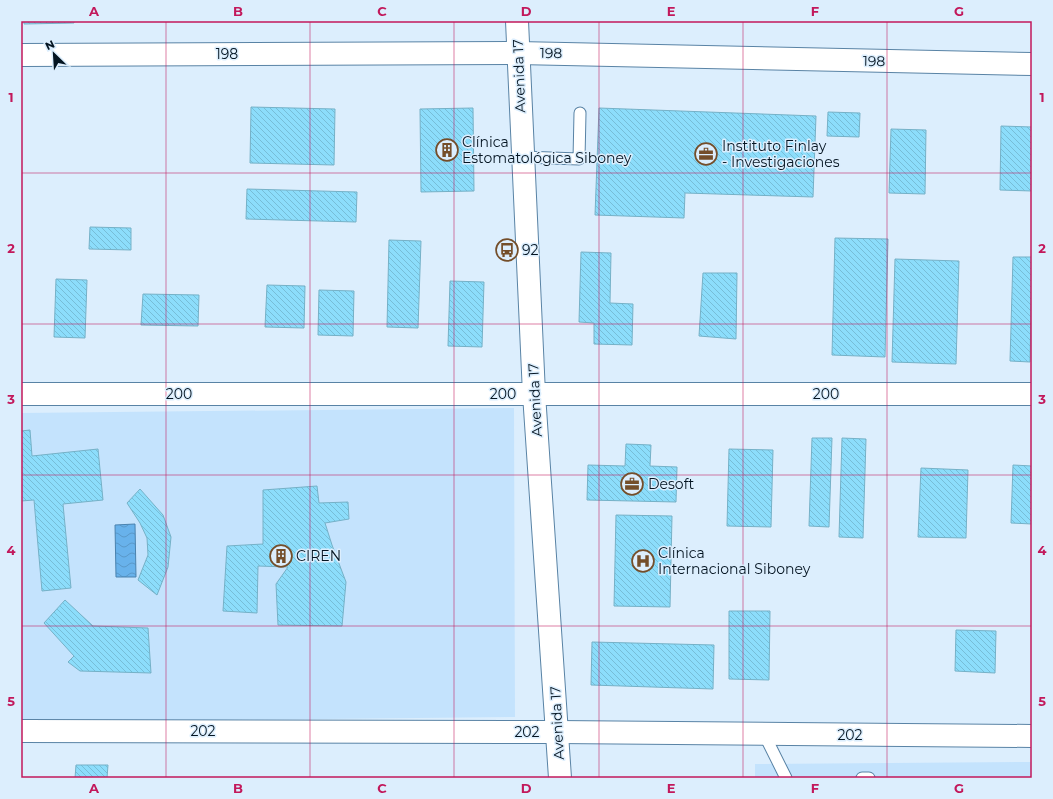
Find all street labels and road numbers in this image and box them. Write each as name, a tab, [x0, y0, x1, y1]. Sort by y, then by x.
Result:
street label: Avenida 17	[509, 39, 529, 113]
street label: 198	[540, 44, 562, 62]
street label: 198	[216, 45, 238, 63]
street label: 198	[863, 52, 885, 70]
street label: Avenida 17	[524, 363, 546, 437]
street label: 200	[166, 385, 192, 403]
street label: 200	[490, 385, 516, 403]
street label: 200	[813, 385, 839, 403]
street label: Avenida 17	[546, 686, 568, 760]
street label: 202	[190, 722, 216, 740]
street label: 202	[514, 723, 540, 741]
street label: 202	[837, 726, 863, 744]

